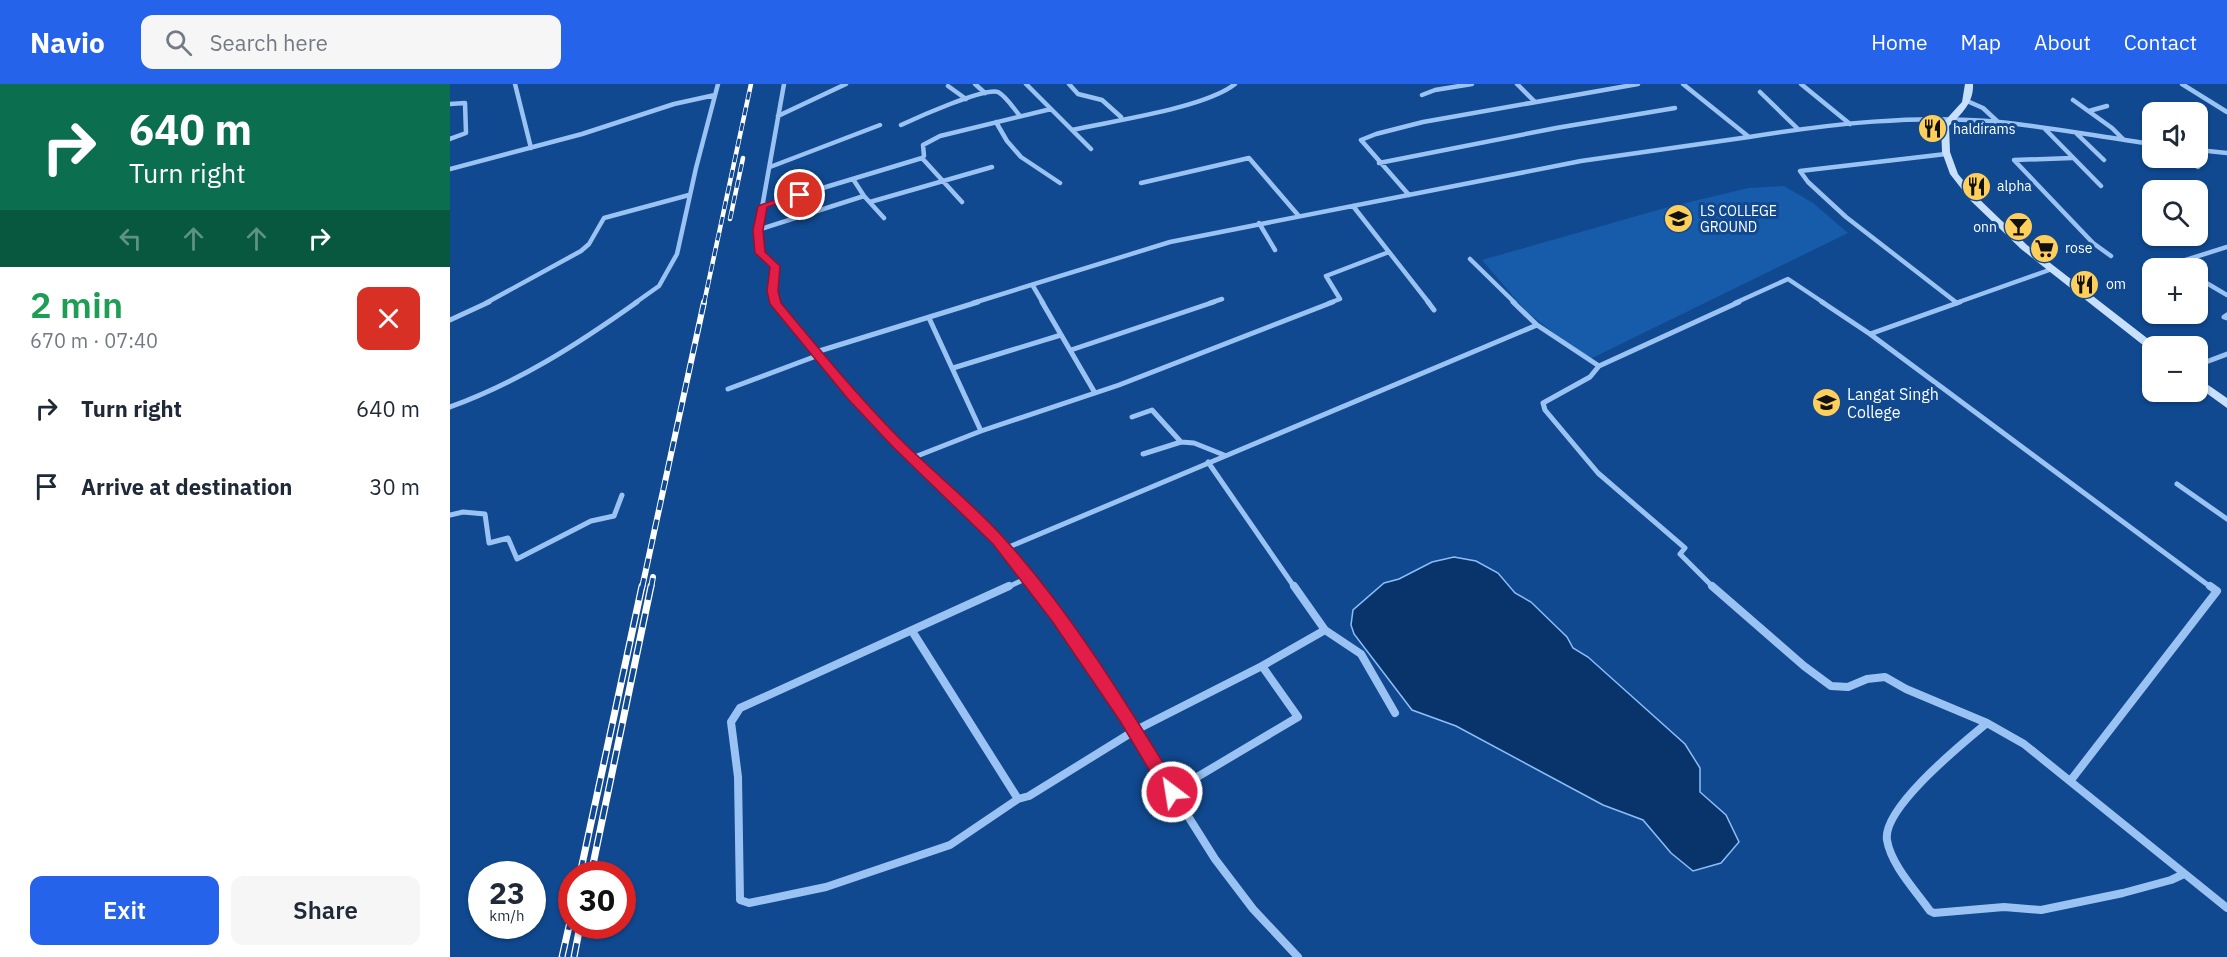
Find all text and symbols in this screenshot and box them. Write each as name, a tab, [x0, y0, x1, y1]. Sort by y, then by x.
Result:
search box	[141, 15, 561, 69]
text: Navio	[30, 24, 105, 61]
icon: search	[162, 26, 195, 59]
text: Search here	[210, 28, 328, 57]
text: Home	[1871, 28, 1928, 56]
text: Map	[1961, 28, 2001, 56]
text: About	[2034, 28, 2091, 56]
text: Contact	[2124, 28, 2197, 56]
text: 640 m	[129, 102, 252, 157]
map controls	[2142, 102, 2208, 402]
button: sound	[2142, 102, 2208, 168]
icon: right	[30, 108, 108, 186]
restaurant icon: haldirams	[1916, 113, 1948, 145]
place label: haldirams	[1953, 120, 2016, 138]
text: Turn right	[129, 155, 246, 190]
pin	[774, 169, 825, 220]
restaurant icon: alpha	[1960, 170, 1992, 202]
place label: alpha	[1997, 177, 2032, 195]
icon: arrive	[783, 178, 816, 211]
button: search	[2142, 180, 2208, 246]
place label: LS COLLEGE GROUND	[1700, 202, 1777, 236]
school or university icon: LS COLLEGE GROUND	[1663, 203, 1695, 235]
bar icon: onn	[2002, 211, 2034, 243]
place label: onn	[1973, 218, 1997, 236]
icon: left	[114, 222, 147, 255]
icon: ahead	[177, 222, 210, 255]
icon: ahead	[240, 222, 273, 255]
icon: right	[303, 222, 336, 255]
supermarket icon: rose	[2028, 232, 2060, 264]
place label: rose	[2065, 239, 2093, 257]
button: +	[2142, 258, 2208, 324]
restaurant icon: om	[2069, 268, 2101, 300]
place label: om	[2106, 275, 2126, 293]
text: 2 min	[30, 281, 123, 328]
button: close	[357, 287, 420, 350]
text: 670 m · 07:40	[30, 327, 158, 354]
button: −	[2142, 336, 2208, 402]
place label: Langat Singh College	[1847, 384, 1939, 422]
school or university icon: Langat Singh College	[1810, 387, 1842, 419]
icon: right	[30, 392, 63, 425]
text: Turn right	[81, 394, 182, 423]
text: 640 m	[356, 394, 420, 423]
icon: arrive	[30, 470, 63, 503]
text: Arrive at destination	[81, 472, 292, 501]
text: 30 m	[369, 472, 420, 501]
position arrow	[1140, 760, 1204, 824]
speed limit sign: 30	[558, 861, 636, 939]
text: 23	[489, 873, 525, 912]
button: Exit	[30, 876, 219, 945]
button: Share	[231, 876, 420, 945]
text: km/h	[489, 906, 525, 925]

